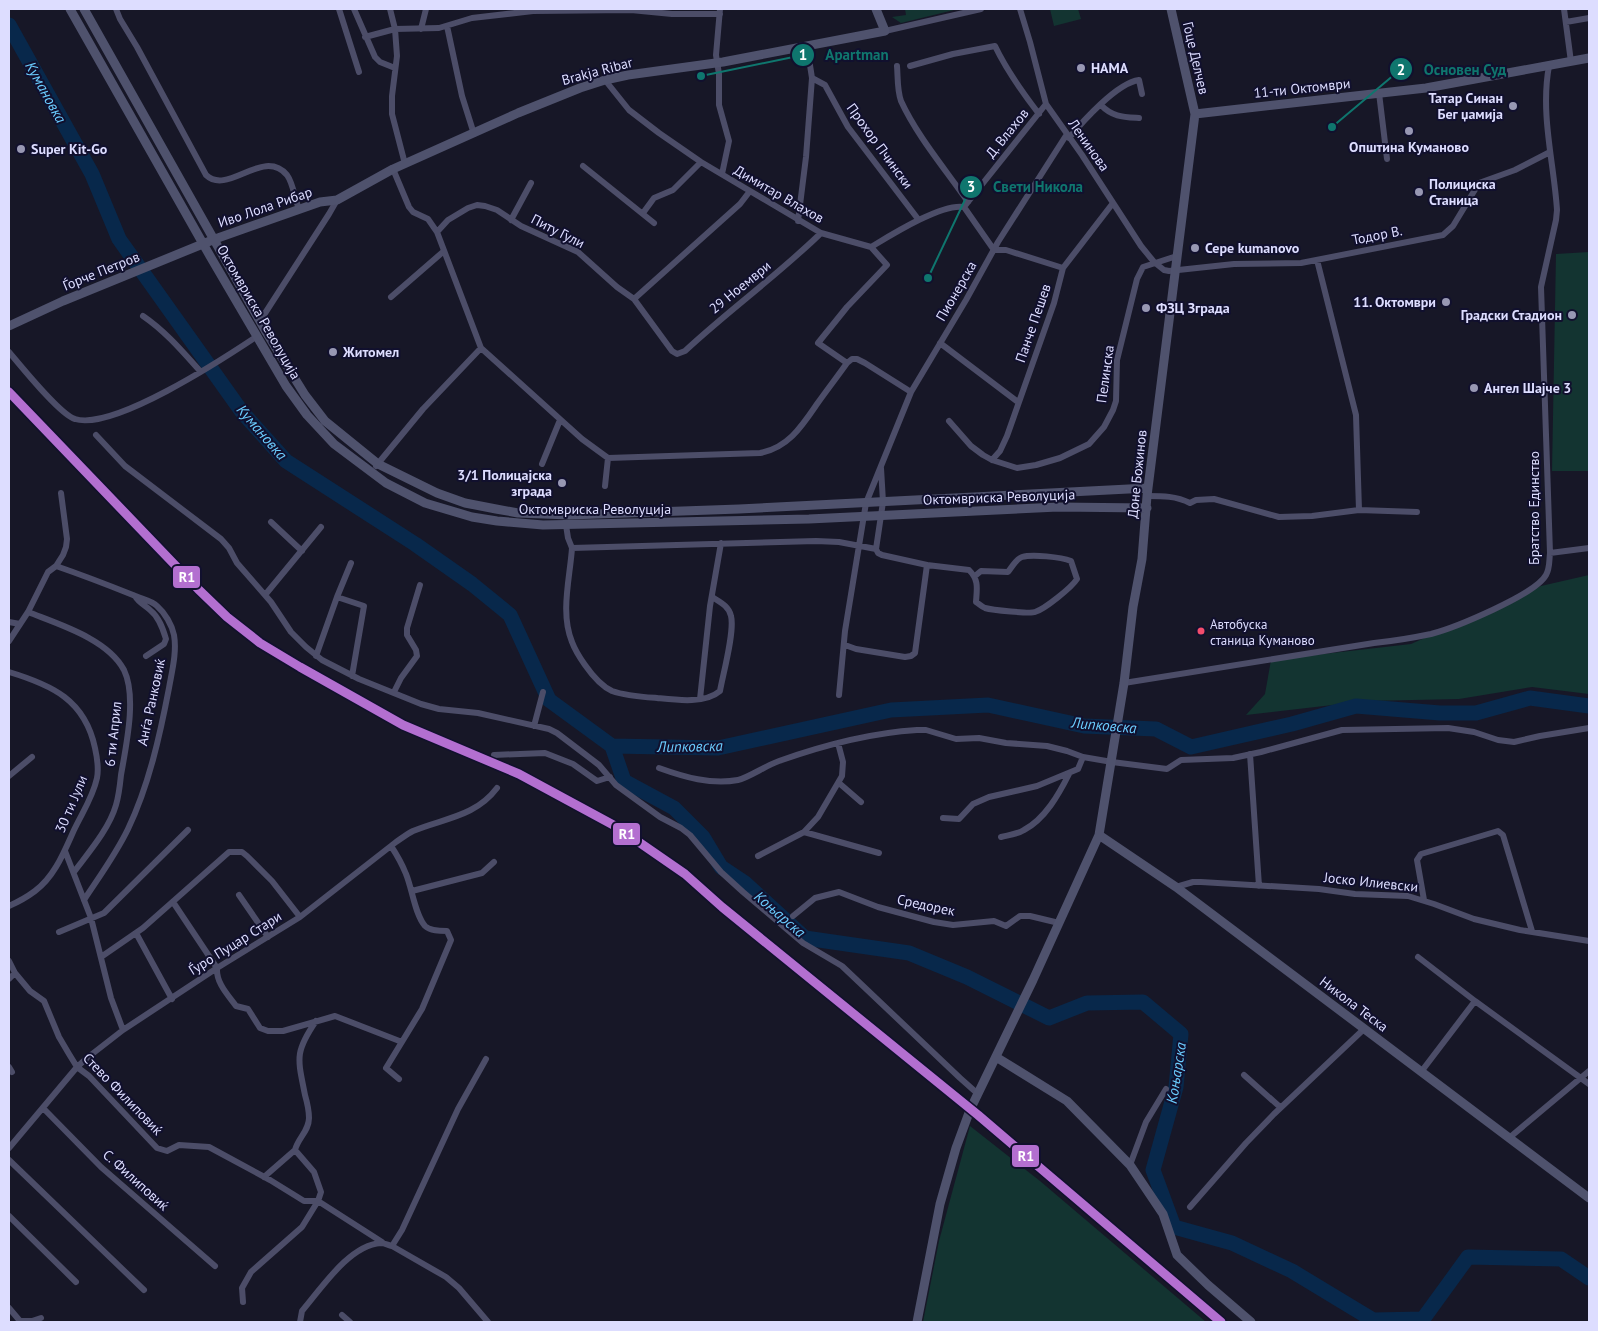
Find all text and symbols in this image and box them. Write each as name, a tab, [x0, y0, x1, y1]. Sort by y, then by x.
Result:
street label: Гоце Делчев	[1179, 20, 1213, 96]
callout: Apartman	[790, 40, 898, 70]
text: 1	[799, 45, 807, 64]
text: Apartman	[825, 45, 889, 64]
street label: Brakja Ribar	[560, 53, 635, 89]
callout: Основен Суд	[1389, 54, 1517, 84]
water label: Кумановка	[21, 58, 71, 127]
place label: НАМА	[1091, 59, 1129, 77]
text: 2	[1397, 60, 1405, 79]
text: Основен Суд	[1424, 60, 1507, 79]
marker: НАМА	[1075, 62, 1087, 74]
street label: 11-ти Октомври	[1253, 74, 1351, 102]
place label: Татар Синан Бег џамија	[1429, 89, 1503, 123]
street label: Прохор Пчински	[843, 100, 917, 192]
marker: Татар Синан Бег џамија	[1507, 100, 1519, 112]
street label: Д. Влахов	[982, 105, 1032, 161]
street label: Ленинова	[1064, 114, 1114, 175]
marker: Општина Куманово	[1403, 125, 1415, 137]
place label: Општина Куманово	[1349, 138, 1469, 156]
place label: Super Kit-Go	[31, 140, 108, 158]
marker: Super Kit-Go	[15, 143, 27, 155]
street label: Димитар Влахов	[731, 161, 827, 227]
callout: Свети Никола	[958, 172, 1094, 202]
place label: Полициска Станица	[1429, 175, 1496, 209]
text: 3	[967, 177, 975, 196]
text: Свети Никола	[993, 177, 1083, 196]
street label: Иво Лола Рибар	[215, 182, 315, 232]
marker: Полициска Станица	[1413, 186, 1425, 198]
street label: Питу Гули	[528, 210, 588, 252]
street label: Тодор В.	[1350, 221, 1404, 249]
place label: Cepe kumanovo	[1205, 239, 1300, 257]
street label: Октомвриска Револуција	[213, 241, 305, 383]
marker: Cepe kumanovo	[1189, 242, 1201, 254]
street label: Ѓорче Петров	[60, 247, 142, 295]
street label: 29 Ноември	[705, 257, 775, 317]
street label: Пионерска	[932, 258, 980, 324]
street label: Панче Пешев	[1011, 281, 1055, 365]
place label: 11. Октомври	[1353, 293, 1436, 311]
marker: 11. Октомври	[1440, 296, 1452, 308]
place label: ФЗЦ Зграда	[1156, 299, 1230, 317]
marker: ФЗЦ Зграда	[1140, 302, 1152, 314]
place label: Градски Стадион	[1461, 306, 1562, 324]
marker: Градски Стадион	[1566, 309, 1578, 321]
place label: Житомел	[342, 343, 399, 361]
street label: Пелинска	[1092, 344, 1118, 404]
marker: Житомел	[327, 346, 339, 358]
place label: Ангел Шајче 3	[1484, 379, 1571, 397]
marker: Ангел Шајче 3	[1468, 382, 1480, 394]
water label: Кумановка	[233, 400, 292, 464]
street label: Доне Божинов	[1123, 429, 1151, 519]
street label: Братство Единство	[1525, 451, 1543, 565]
place label: 3/1 Полицајска зграда	[457, 466, 552, 500]
marker: 3/1 Полицајска зграда	[556, 477, 568, 489]
street label: Октомвриска Револуција	[923, 485, 1076, 509]
street label: Октомвриска Револуција	[519, 500, 671, 518]
line badge: R1	[172, 565, 201, 589]
text: R1	[179, 568, 195, 586]
place label: Автобуска станица Куманово	[1210, 616, 1315, 649]
marker: Автобуска станица Куманово	[1196, 626, 1206, 636]
street label: Анѓа Ранковиќ	[133, 656, 169, 747]
street label: 6 ти Април	[101, 700, 125, 768]
water label: Липковска	[1070, 713, 1138, 737]
water label: Липковска	[656, 736, 724, 756]
street label: 30 ти Јули	[51, 773, 91, 835]
line badge: R1	[612, 822, 641, 846]
text: R1	[619, 825, 635, 843]
street label: Јоско Илиевски	[1322, 868, 1419, 896]
water label: Коњарска	[750, 887, 810, 942]
street label: Средорек	[895, 890, 957, 920]
street label: Ѓуро Пуцар Стари	[185, 907, 285, 979]
street label: Никола Теска	[1316, 972, 1392, 1036]
water label: Коњарска	[1162, 1040, 1190, 1105]
street label: Стево Филиповиќ	[79, 1049, 167, 1139]
line badge: R1	[1011, 1144, 1040, 1168]
street label: С. Филиповиќ	[99, 1145, 173, 1215]
text: R1	[1018, 1147, 1034, 1165]

